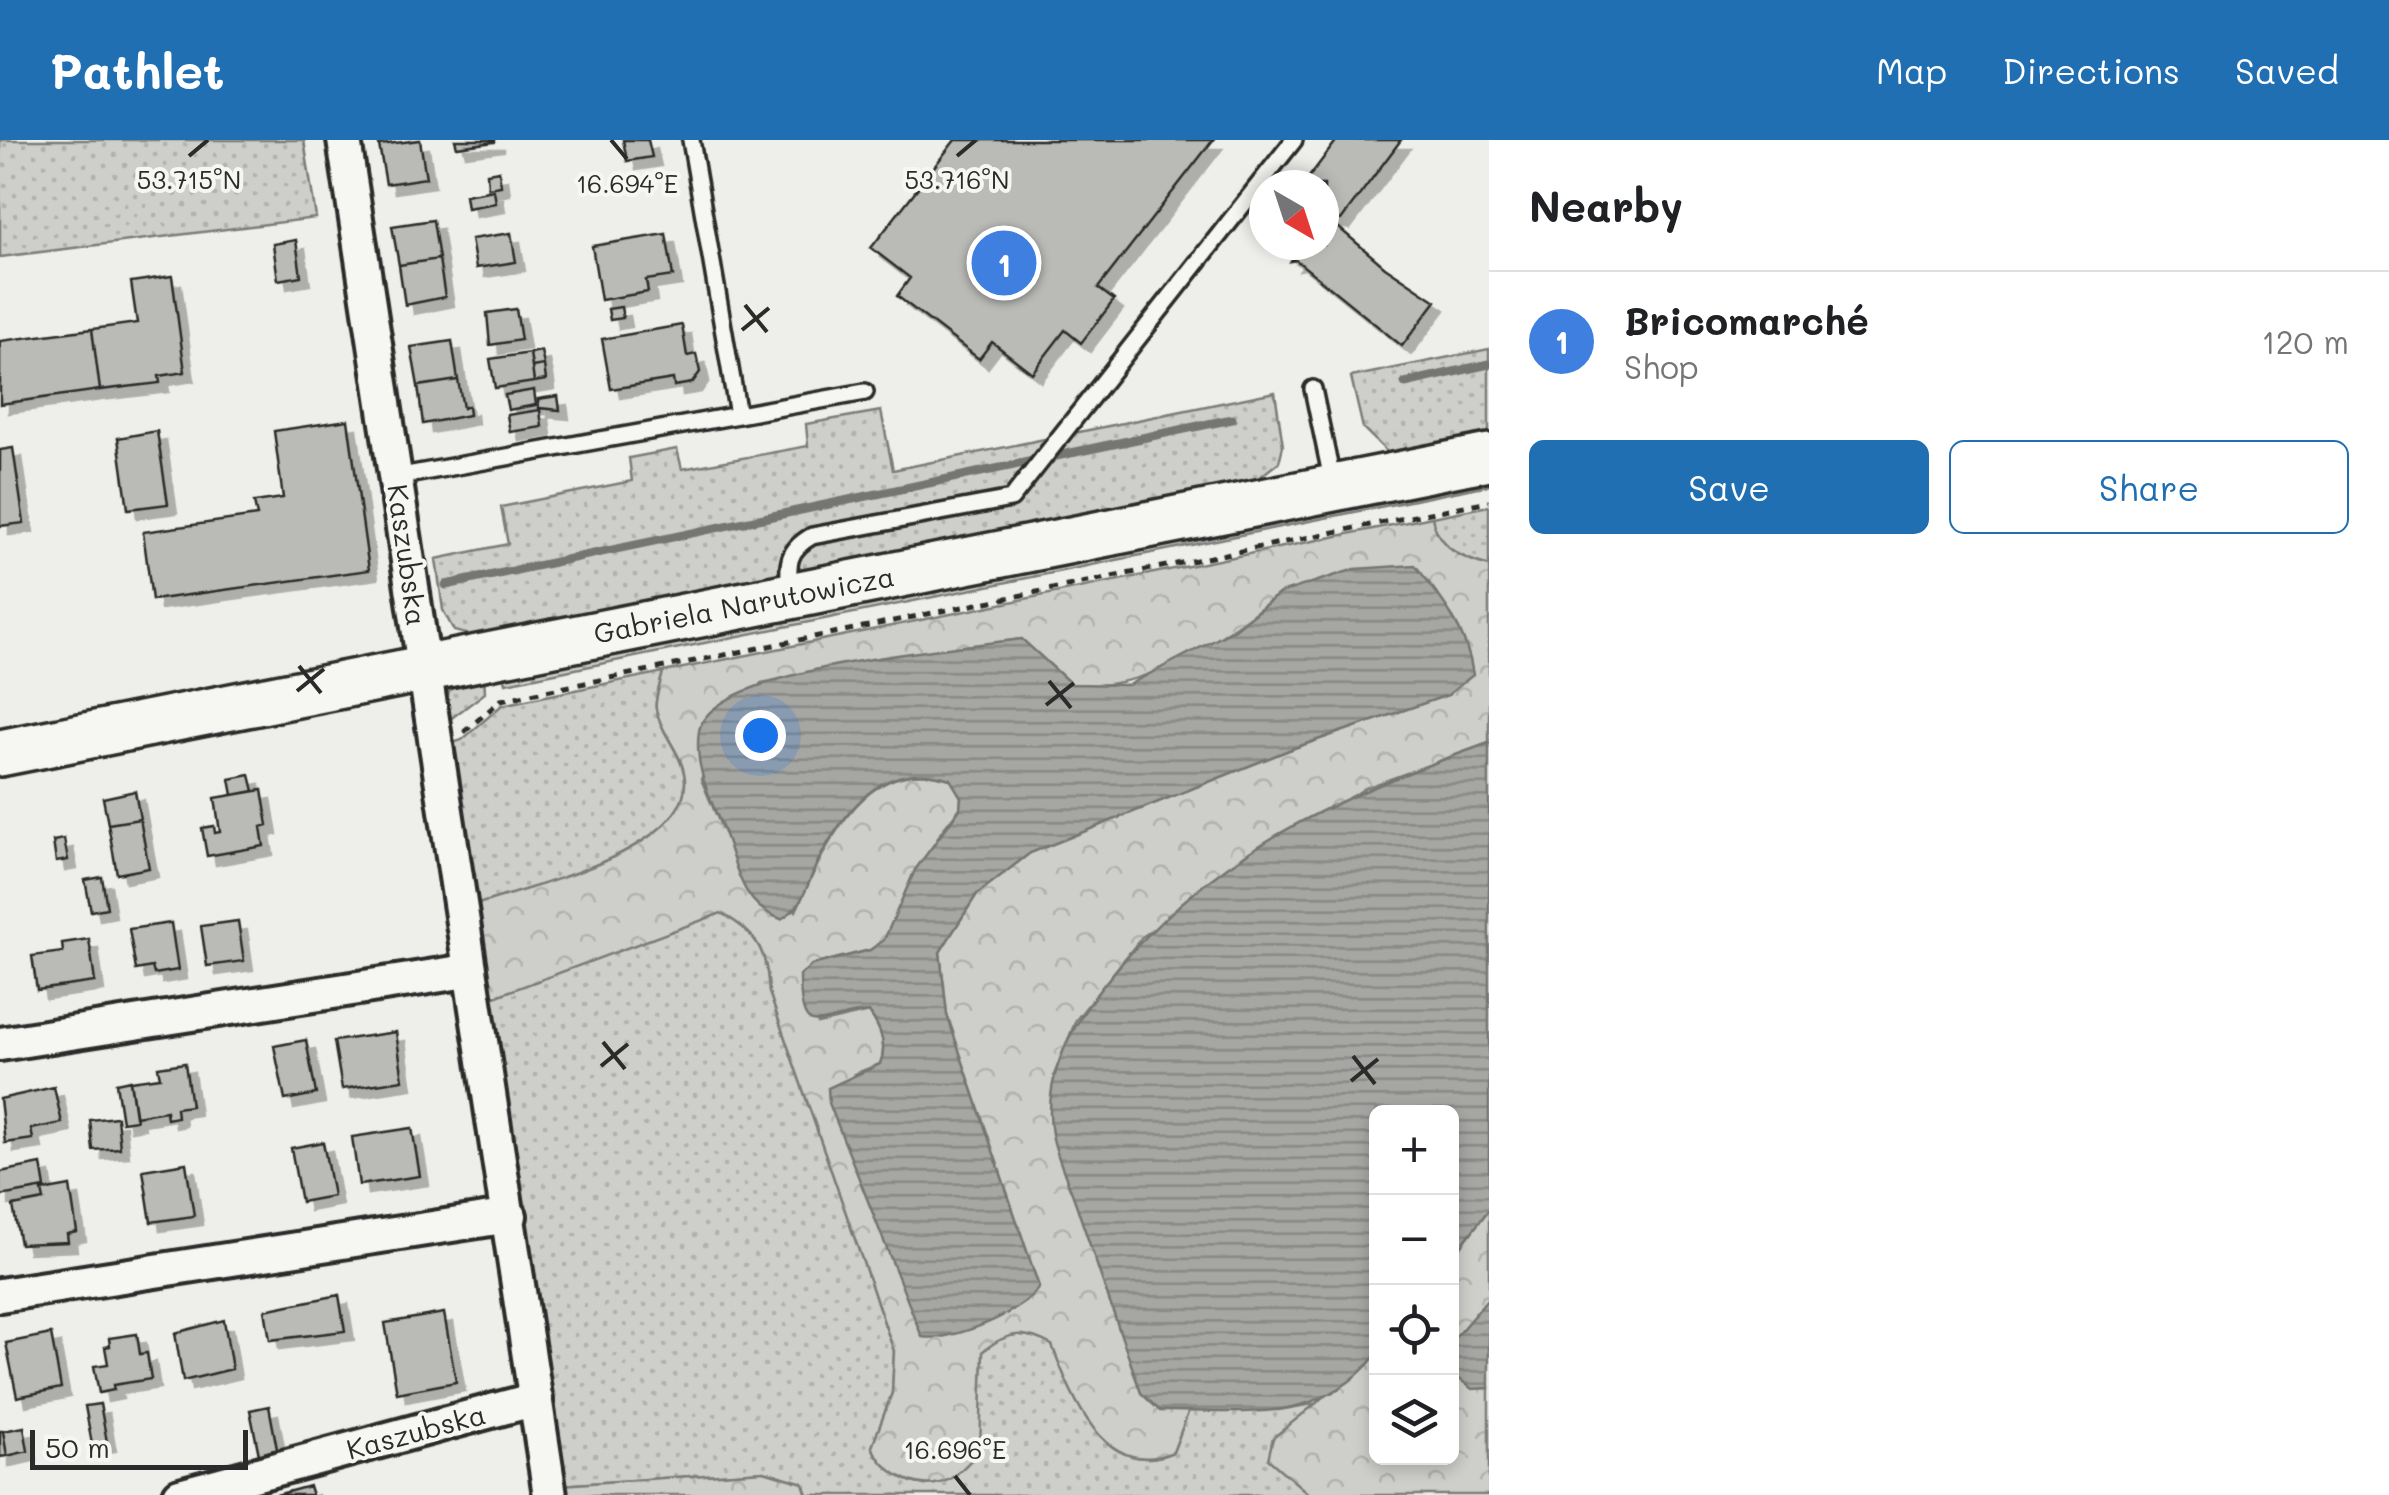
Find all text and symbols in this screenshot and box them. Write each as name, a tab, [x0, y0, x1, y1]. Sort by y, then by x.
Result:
text: Pathlet	[50, 39, 224, 101]
text: Map	[1876, 47, 1947, 93]
text: Directions	[2002, 47, 2180, 93]
text: Saved	[2235, 47, 2339, 93]
text: 53.715°N	[137, 163, 241, 195]
text: 53.716°N	[905, 163, 1009, 195]
text: 16.694°E	[576, 167, 678, 199]
north arrow	[1249, 170, 1339, 260]
text: Nearby	[1529, 178, 1683, 233]
pin: 1	[972, 226, 1036, 300]
text: Bricomarché	[1624, 295, 1869, 345]
text: 1	[1554, 320, 1569, 362]
text: 120 m	[2261, 320, 2349, 362]
text: Shop	[1624, 345, 1699, 387]
button: Save	[1529, 440, 1929, 534]
button: Share	[1949, 440, 2349, 534]
street label: Kaszubska	[380, 482, 436, 628]
street label: Gabriela Narutowicza	[590, 557, 897, 651]
your location	[735, 710, 786, 761]
map controls	[1369, 1105, 1459, 1465]
button: +	[1369, 1105, 1459, 1195]
button: −	[1369, 1195, 1459, 1285]
button: locate	[1369, 1285, 1459, 1375]
button: layers	[1369, 1375, 1459, 1465]
street label: Kaszubska	[342, 1395, 489, 1467]
scale bar	[30, 1425, 248, 1470]
text: 50 m	[45, 1429, 110, 1465]
text: 16.696°E	[904, 1433, 1006, 1465]

